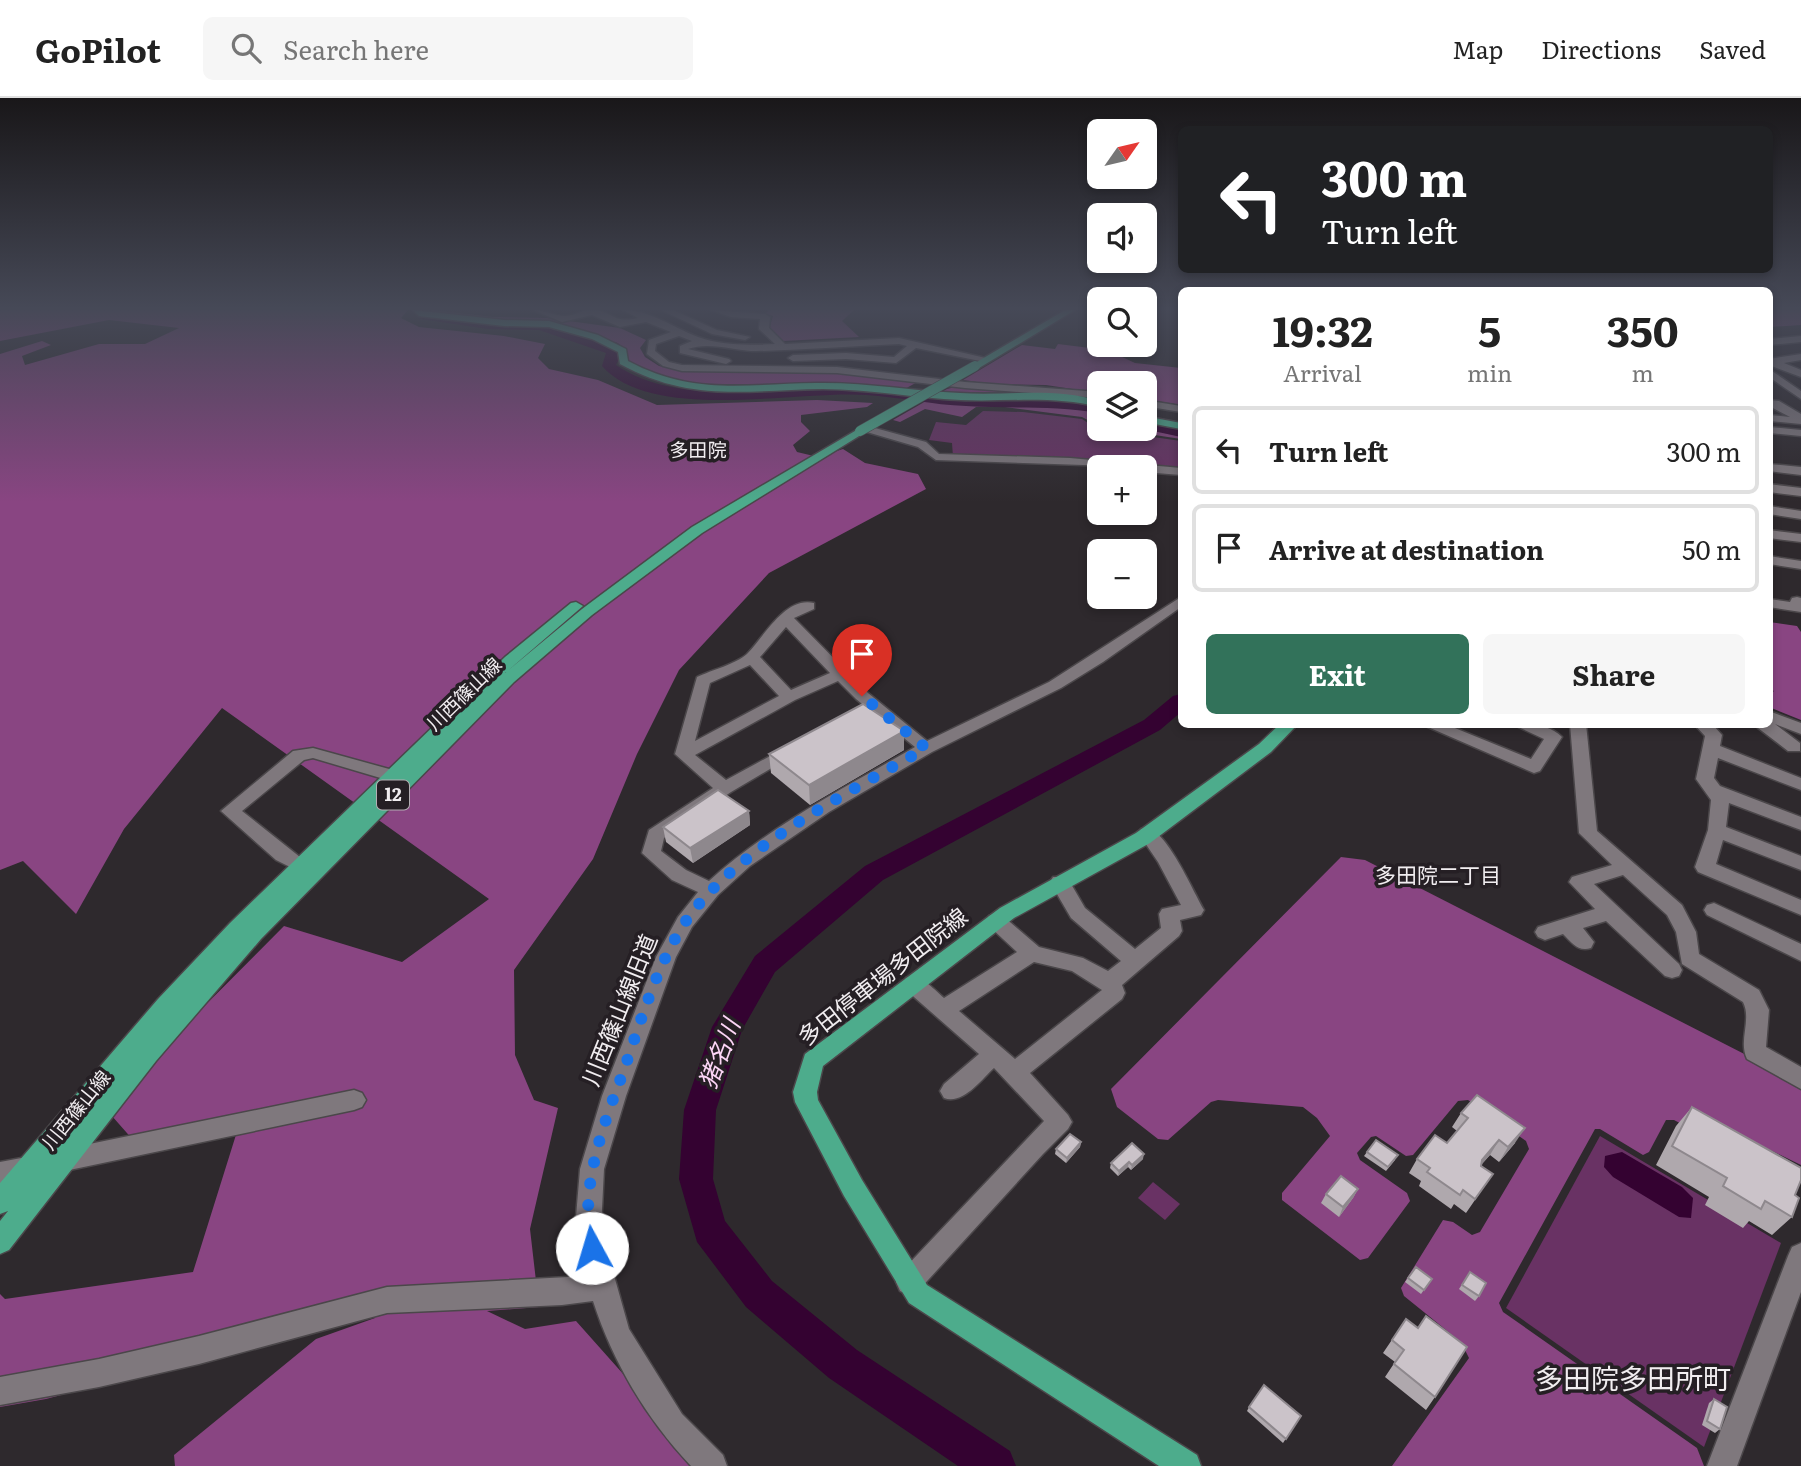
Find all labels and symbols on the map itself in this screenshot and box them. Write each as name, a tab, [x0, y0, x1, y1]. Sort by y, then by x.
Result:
north arrow	[1087, 119, 1157, 189]
district label: 多田院	[669, 435, 727, 463]
pin	[832, 624, 892, 696]
street label: 川西篠山線	[419, 650, 507, 736]
road number: 12	[377, 780, 409, 810]
district label: 多田院二丁目	[1375, 858, 1501, 889]
street label: 多田停車場多田院線	[790, 898, 974, 1053]
street label: 川西篠山線旧道	[572, 928, 664, 1090]
water label: 猪名川	[688, 1010, 748, 1093]
street label: 川西篠山線	[34, 1064, 116, 1155]
position arrow	[555, 1211, 629, 1285]
district label: 多田院多田所町	[1535, 1356, 1731, 1398]

